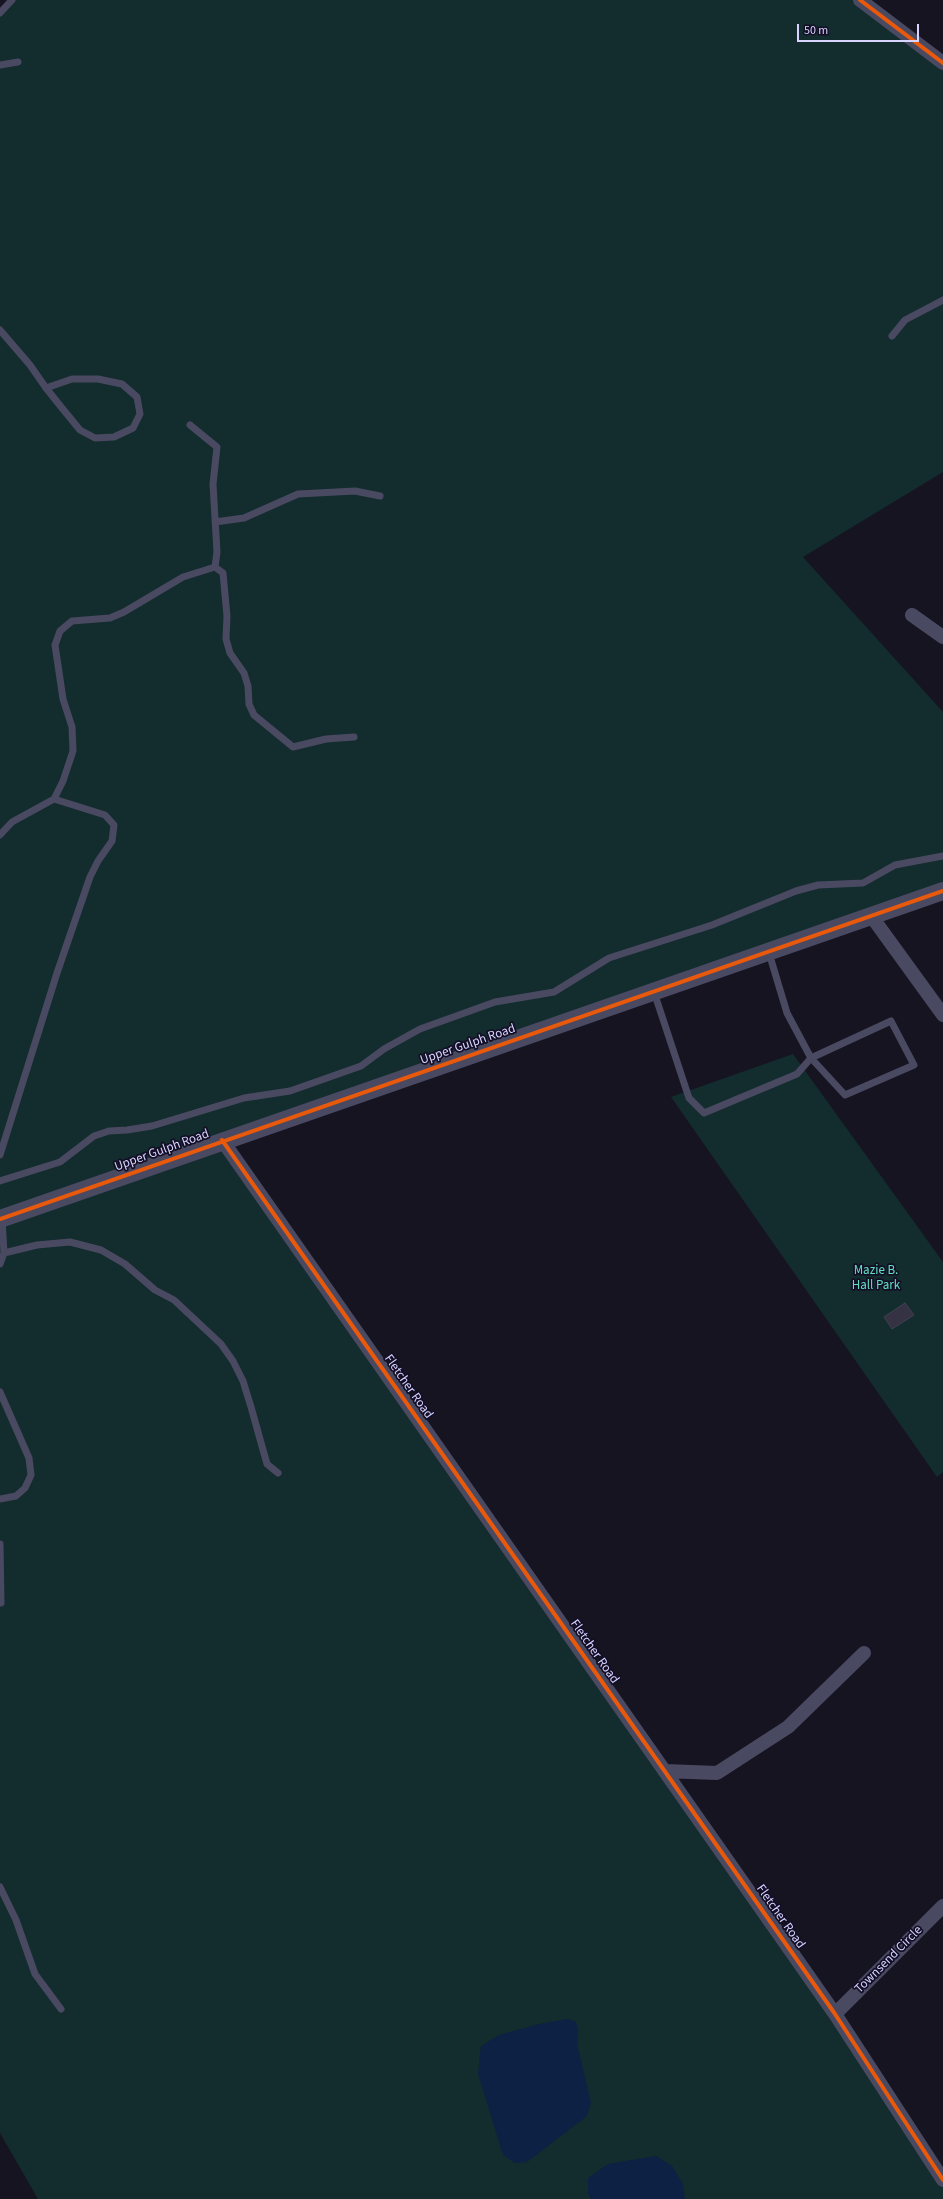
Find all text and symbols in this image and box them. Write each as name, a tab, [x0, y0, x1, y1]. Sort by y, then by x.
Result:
scale bar	[799, 16, 921, 42]
text: 50 m	[804, 22, 828, 39]
street label: Upper Gulph Road	[418, 1021, 518, 1069]
street label: Upper Gulph Road	[113, 1127, 211, 1175]
park label: Mazie B. Hall Park	[852, 1263, 900, 1294]
street label: Fletcher Road	[380, 1352, 436, 1422]
street label: Fletcher Road	[566, 1617, 622, 1687]
street label: Fletcher Road	[752, 1882, 808, 1952]
street label: Townsend Circle	[852, 1923, 926, 1997]

